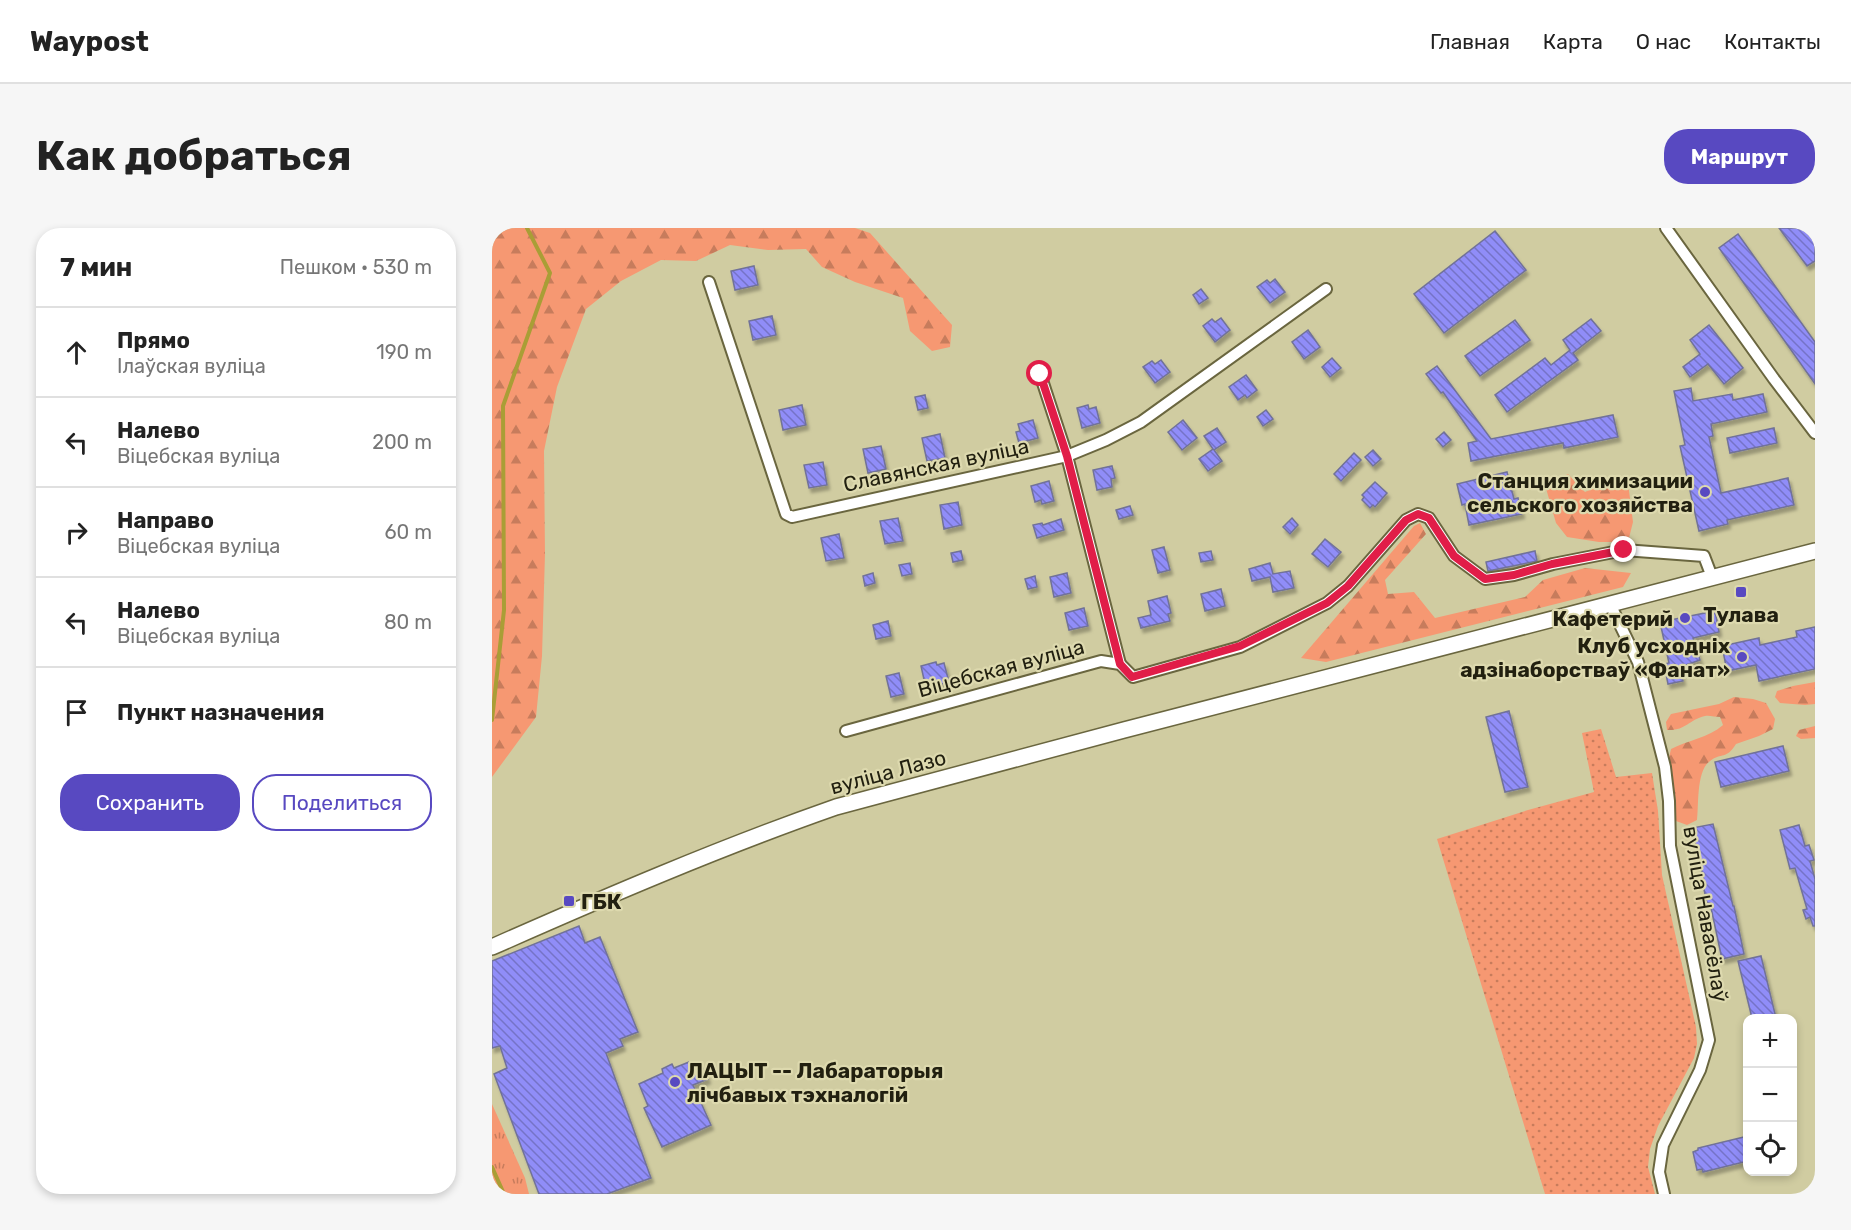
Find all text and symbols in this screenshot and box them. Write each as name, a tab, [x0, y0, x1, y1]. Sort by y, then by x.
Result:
text: Waypost	[30, 25, 149, 58]
text: Главная	[1430, 29, 1510, 54]
text: Карта	[1543, 29, 1603, 54]
text: О нас	[1636, 29, 1691, 54]
text: Контакты	[1724, 29, 1821, 54]
button: Маршрут	[1664, 129, 1815, 184]
text: Как добраться	[36, 131, 352, 181]
text: 7 мин	[60, 252, 132, 283]
text: Пешком · 530 m	[280, 255, 432, 279]
text: Прямо	[117, 327, 190, 354]
icon: ahead	[60, 336, 93, 369]
text: 190 m	[376, 340, 432, 364]
text: Ілаўская вуліца	[117, 354, 266, 378]
route start	[1026, 360, 1052, 386]
text: Налево	[117, 417, 200, 444]
icon: left	[60, 426, 93, 459]
text: 200 m	[372, 430, 432, 454]
street label: Славянская вуліца	[841, 433, 1031, 497]
text: Віцебская вуліца	[117, 444, 280, 468]
place label: Станция химизации сельского хозяйства	[1467, 468, 1693, 517]
marker: Станция химизации сельского хозяйства	[1698, 485, 1712, 499]
text: Направо	[117, 507, 214, 534]
icon: right	[60, 516, 93, 549]
text: 60 m	[385, 520, 432, 544]
text: Віцебская вуліца	[117, 534, 280, 558]
route end	[1610, 536, 1636, 562]
marker: Тулава	[1734, 585, 1748, 599]
text: Налево	[117, 597, 200, 624]
place label: Тулава	[1703, 602, 1779, 627]
icon: left	[60, 606, 93, 639]
place label: Кафетерий	[1552, 606, 1673, 631]
text: 80 m	[384, 610, 432, 634]
marker: Кафетерий	[1678, 611, 1692, 625]
text: Віцебская вуліца	[117, 624, 280, 648]
place label: Клуб усходніх адзінаборстваў «Фанат»	[1460, 633, 1731, 682]
street label: Віцебская вуліца	[915, 634, 1087, 702]
marker: Клуб усходніх адзінаборстваў «Фанат»	[1735, 650, 1749, 664]
icon: arrive	[60, 696, 93, 729]
text: Пункт назначения	[117, 699, 325, 726]
street label: вуліца Лазо	[827, 745, 949, 799]
button: Сохранить	[60, 774, 240, 831]
button: Поделиться	[252, 774, 432, 831]
street label: вуліца Навасёлаў	[1678, 824, 1734, 1004]
place label: ГБК	[581, 889, 622, 914]
marker: ГБК	[562, 894, 576, 908]
map controls	[1743, 1014, 1797, 1176]
button: +	[1743, 1014, 1797, 1068]
place label: ЛАЦЫТ -- Лабараторыя лічбавых тэхналогій	[687, 1058, 943, 1107]
button: −	[1743, 1068, 1797, 1122]
marker: ЛАЦЫТ -- Лабараторыя лічбавых тэхналогій	[668, 1075, 682, 1089]
button: locate	[1743, 1122, 1797, 1176]

